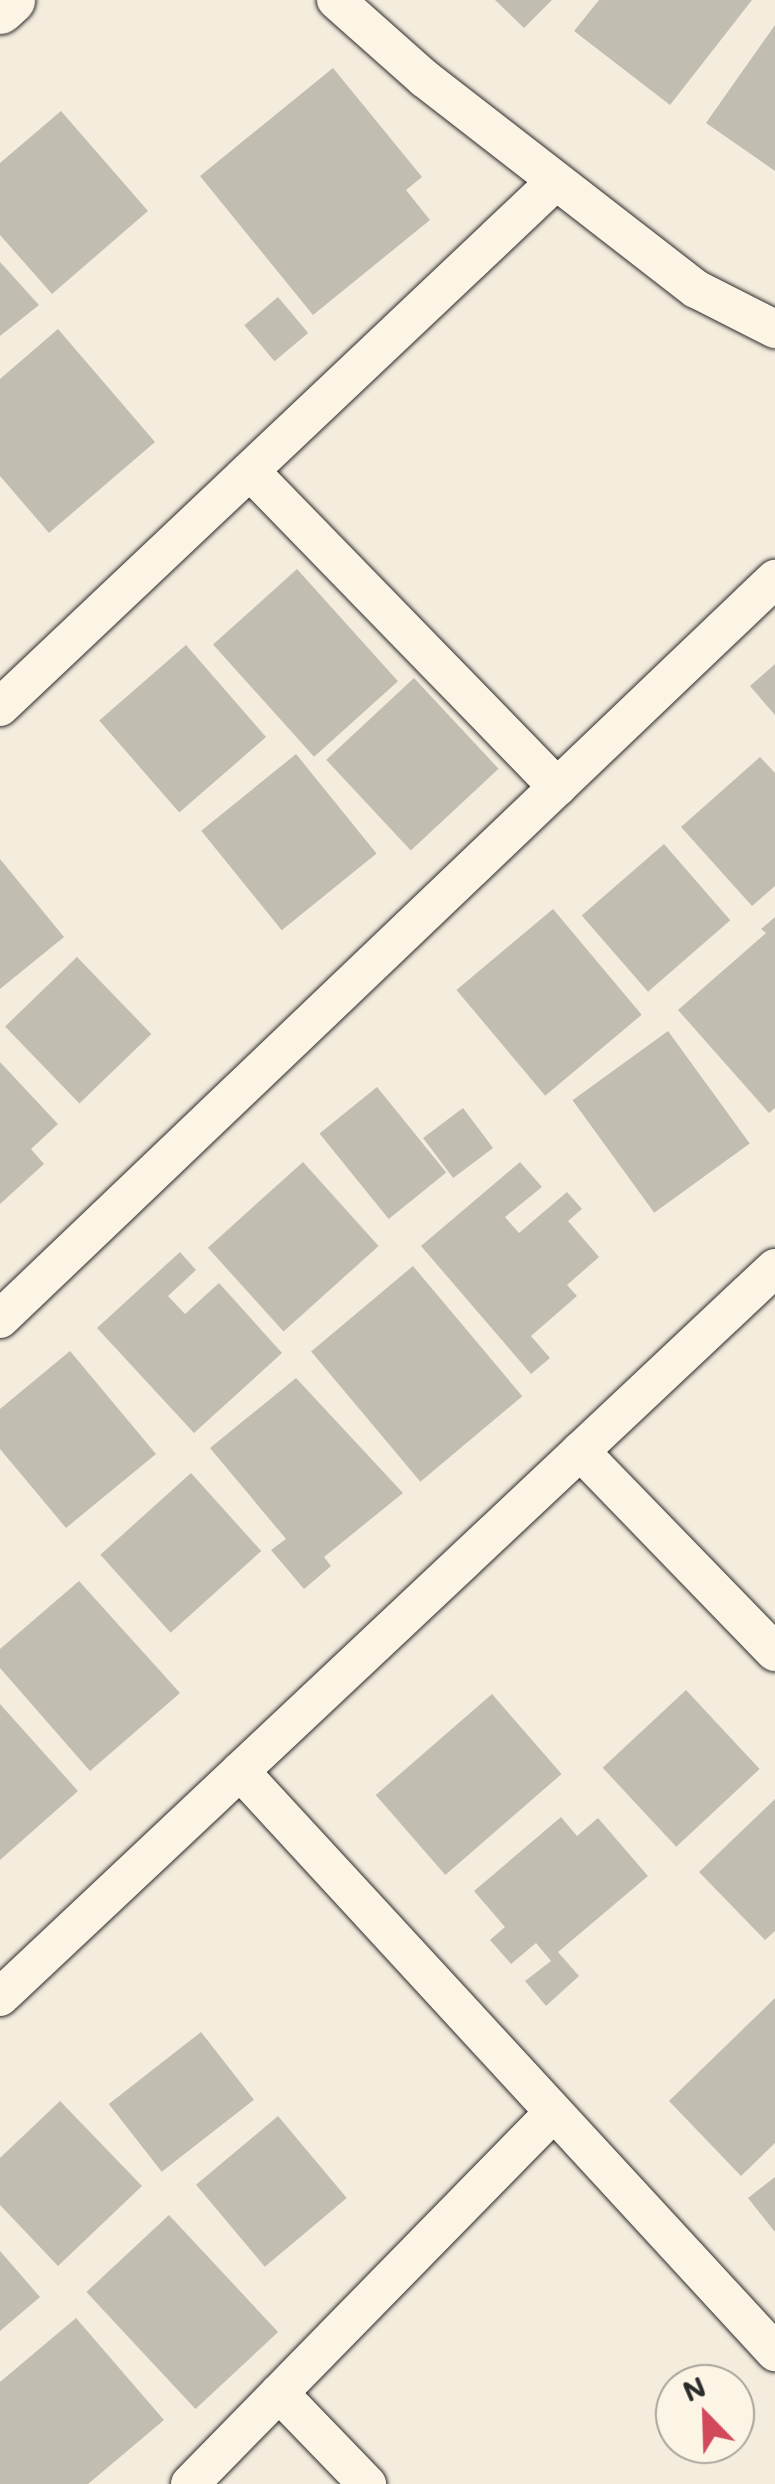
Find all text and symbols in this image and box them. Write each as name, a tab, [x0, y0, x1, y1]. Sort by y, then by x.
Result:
north arrow	[655, 2364, 755, 2464]
text: N	[677, 2368, 711, 2409]

